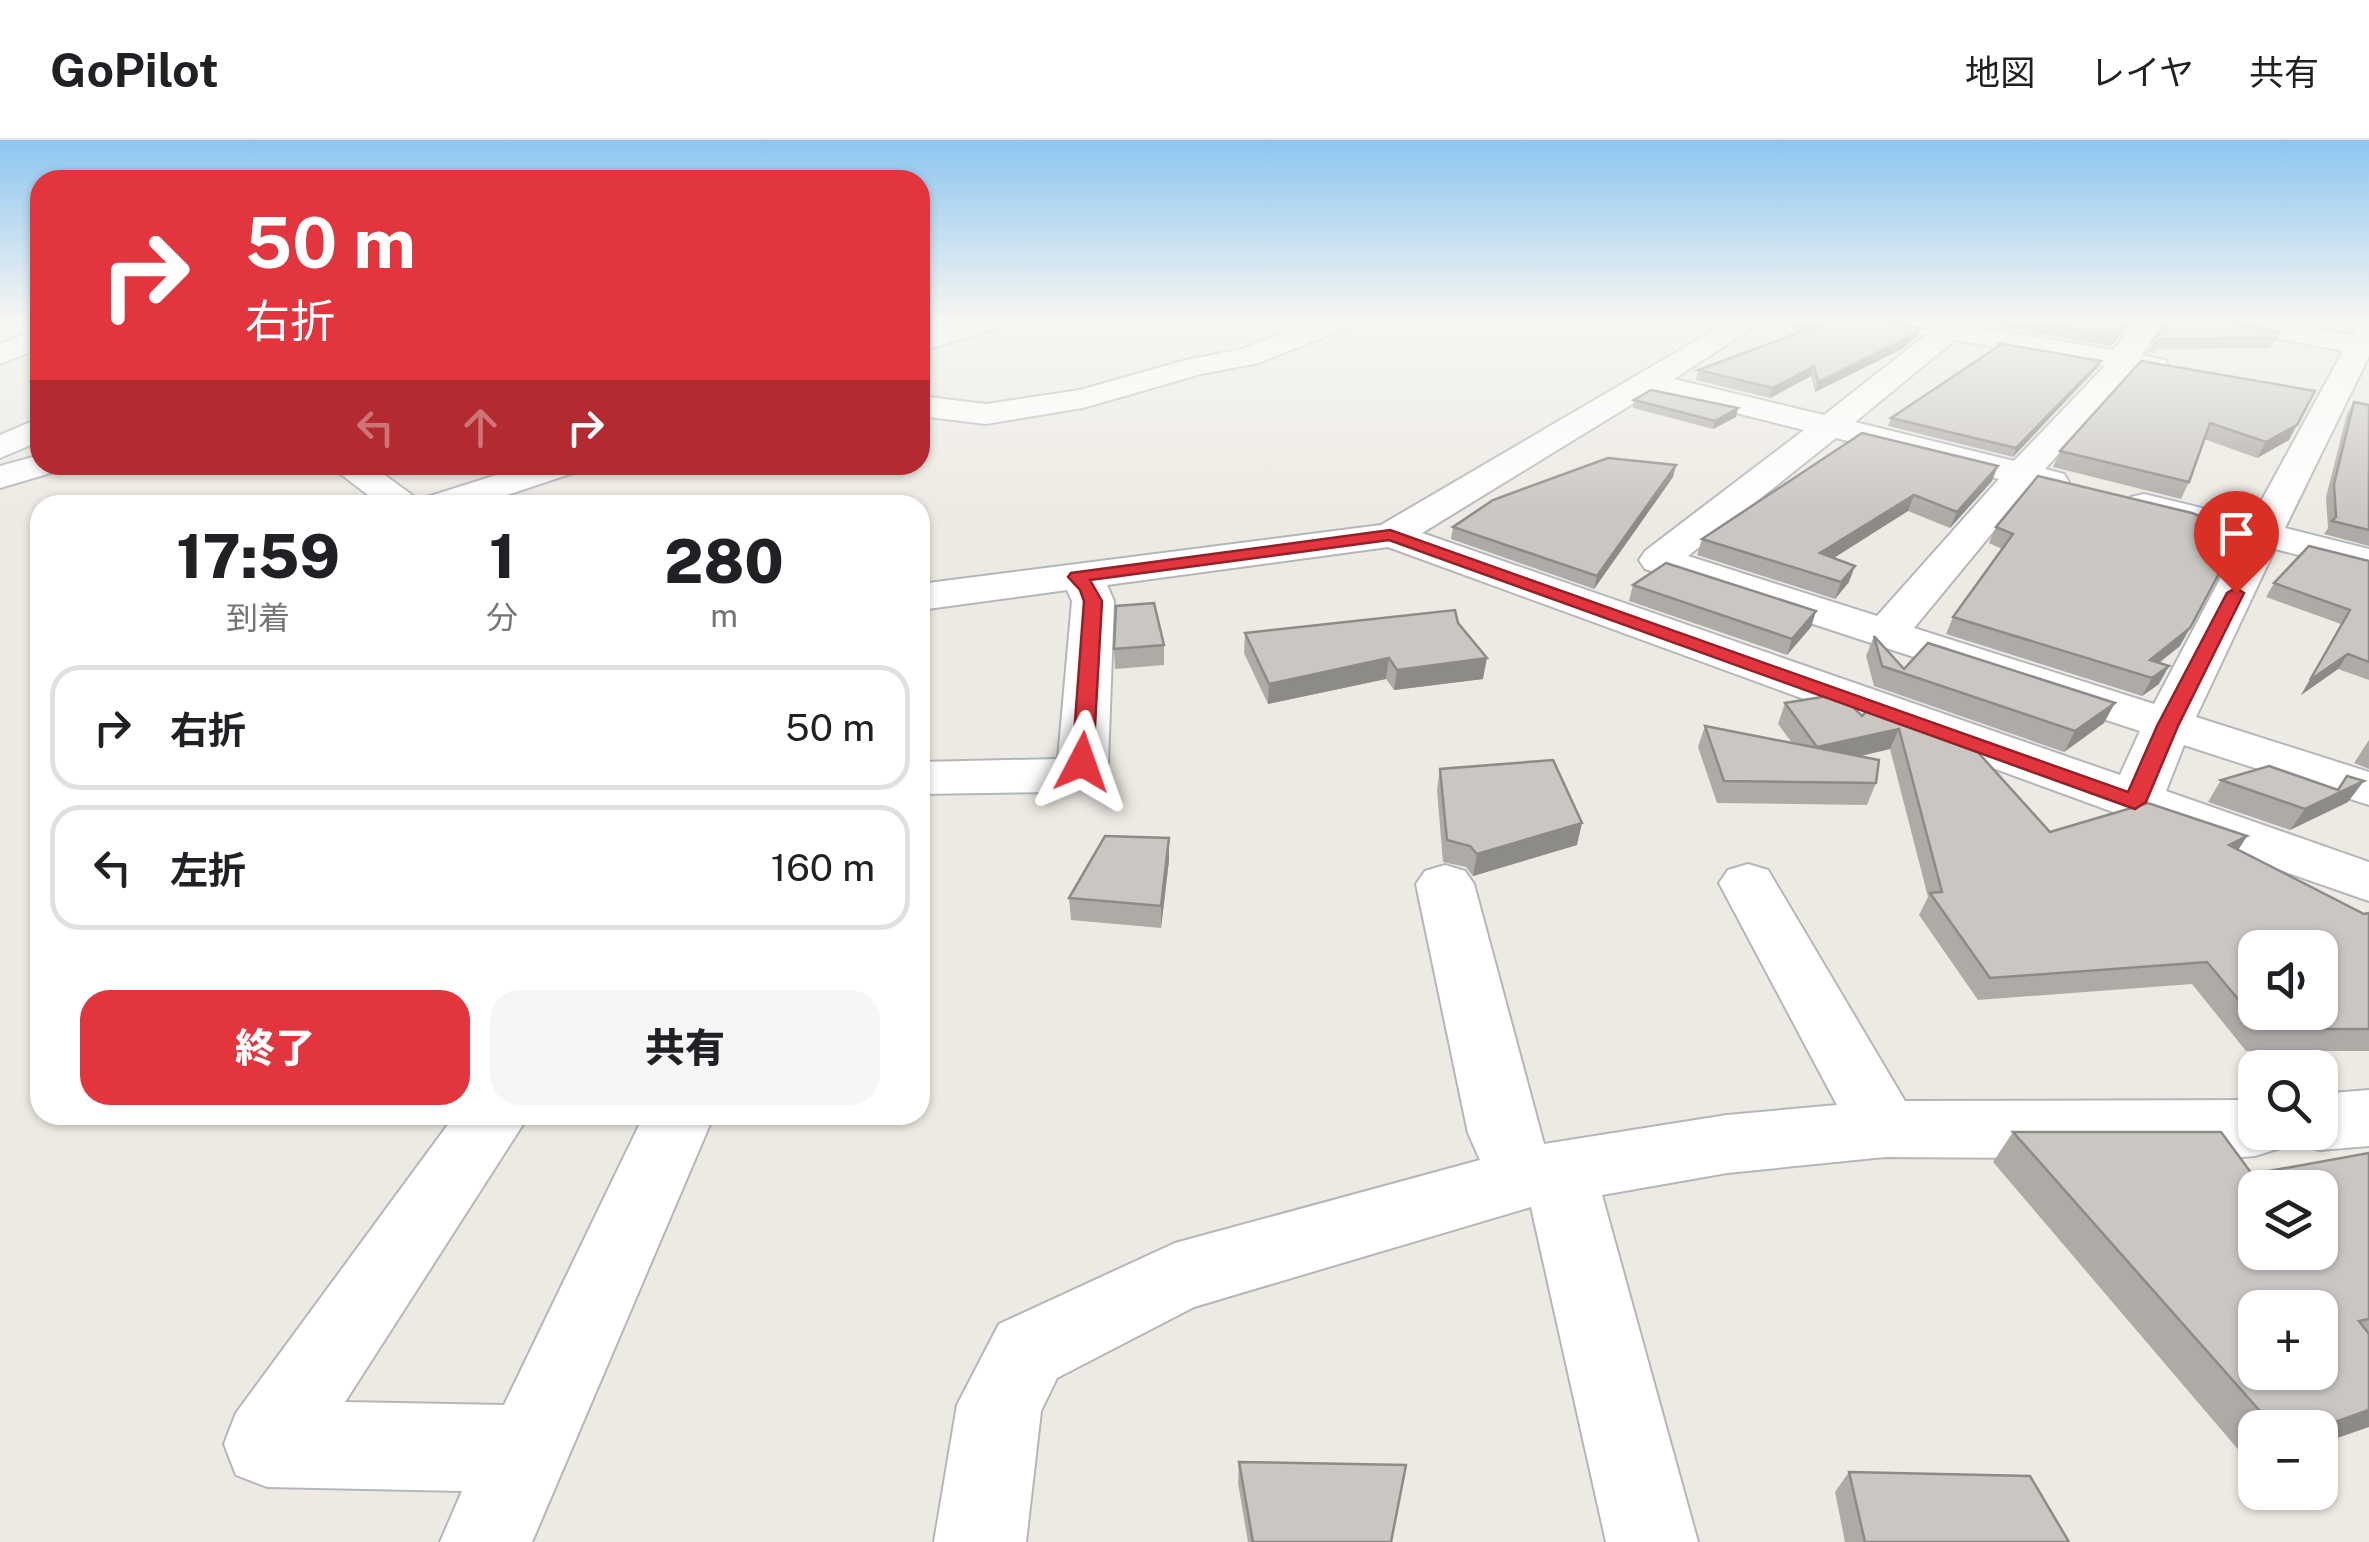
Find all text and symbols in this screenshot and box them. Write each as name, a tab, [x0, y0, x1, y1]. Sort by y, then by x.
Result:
text: GoPilot	[50, 41, 219, 98]
text: 地図	[1965, 52, 2035, 93]
text: レイヤ	[2090, 52, 2194, 93]
text: 共有	[2249, 52, 2319, 93]
text: 50 m	[245, 201, 416, 284]
icon: right	[80, 210, 210, 340]
text: 右折	[245, 294, 335, 347]
icon: left	[348, 400, 403, 455]
icon: ahead	[453, 400, 508, 455]
icon: right	[558, 400, 613, 455]
pin	[2194, 491, 2279, 594]
icon: arrive	[2209, 506, 2264, 561]
text: 17:59	[176, 521, 340, 592]
text: 1	[489, 521, 515, 592]
text: 280	[664, 526, 784, 597]
text: m	[710, 597, 738, 634]
text: 到着	[226, 599, 290, 636]
text: 分	[486, 599, 518, 636]
icon: right	[85, 700, 140, 755]
text: 50 m	[785, 705, 875, 750]
text: 右折	[170, 708, 246, 753]
position arrow	[1030, 710, 1134, 814]
icon: left	[85, 840, 140, 895]
text: 160 m	[771, 845, 875, 890]
text: 左折	[170, 848, 246, 893]
map controls	[2238, 930, 2338, 1510]
button: sound	[2238, 930, 2338, 1030]
button: 終了	[80, 990, 470, 1105]
button: 共有	[490, 990, 880, 1105]
button: search	[2238, 1050, 2338, 1150]
button: layers	[2238, 1170, 2338, 1270]
button: +	[2238, 1290, 2338, 1390]
button: −	[2238, 1410, 2338, 1510]

